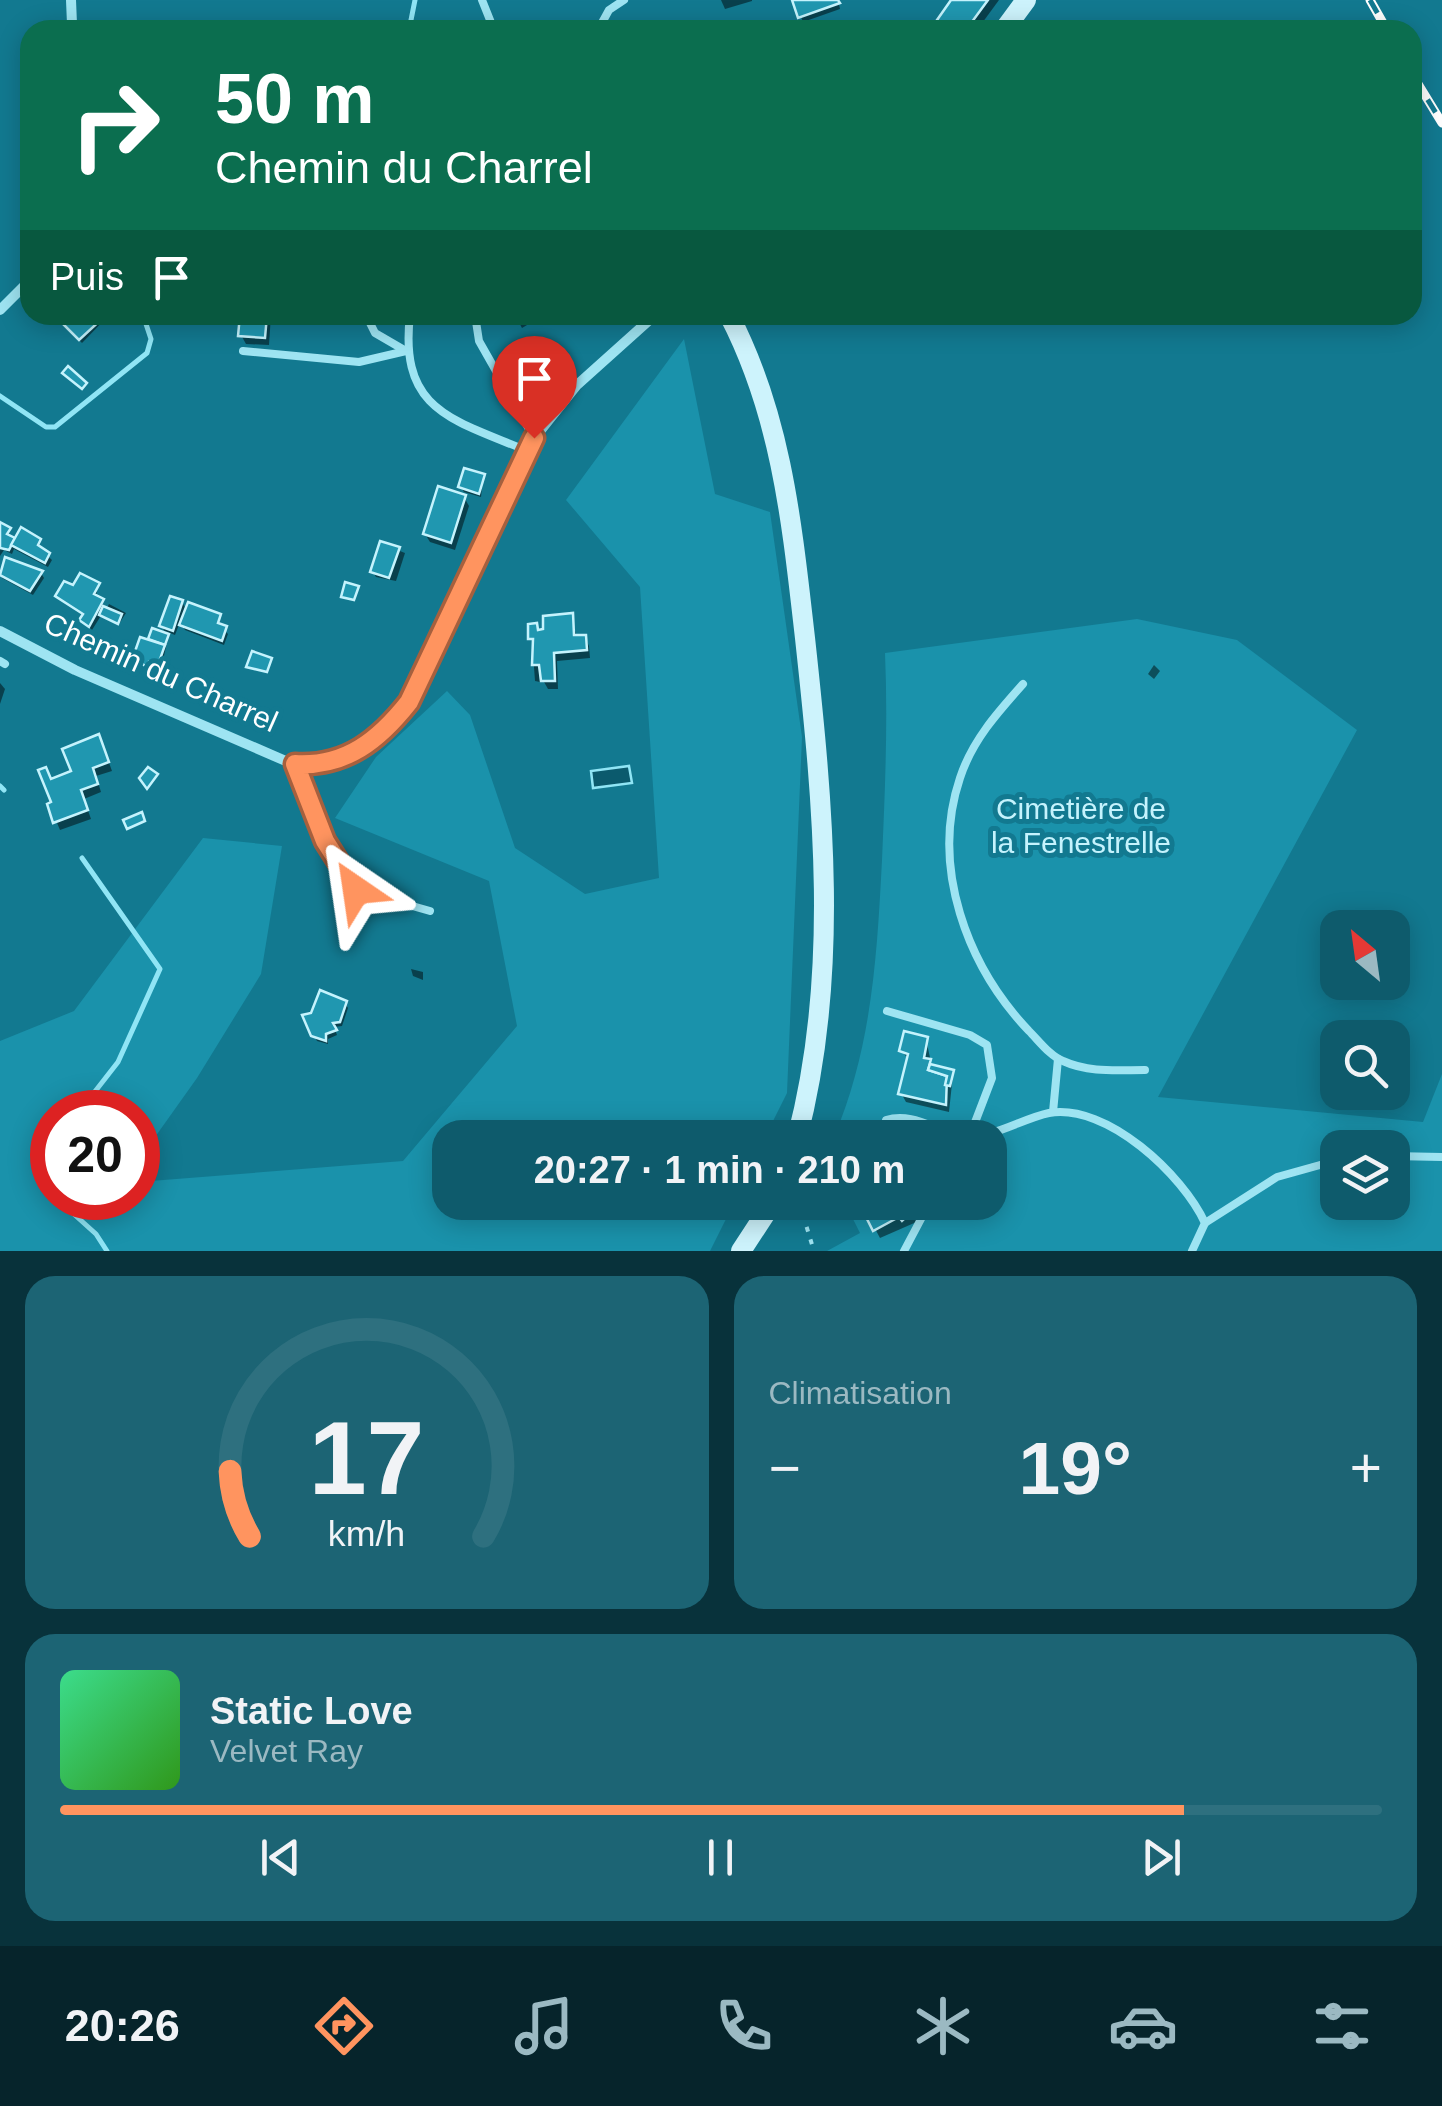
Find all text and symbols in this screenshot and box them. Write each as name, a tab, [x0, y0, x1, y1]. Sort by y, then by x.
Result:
icon: right	[50, 60, 180, 190]
text: 50 m	[215, 60, 375, 138]
text: Chemin du Charrel	[215, 142, 593, 193]
icon: arrive	[144, 250, 199, 305]
text: Puis	[50, 256, 124, 298]
pin	[492, 336, 577, 439]
icon: arrive	[507, 351, 562, 406]
street label: Chemin du Charrel	[39, 606, 283, 738]
park label: Cimetière de la Fenestrelle	[991, 792, 1171, 859]
position arrow	[304, 838, 408, 942]
north arrow	[1320, 910, 1410, 1000]
map controls	[1320, 910, 1410, 1220]
button: search	[1320, 1020, 1410, 1110]
speed limit sign: 20	[30, 1090, 160, 1220]
button: layers	[1320, 1130, 1410, 1220]
text: 20:27 · 1 min · 210 m	[534, 1149, 905, 1191]
text: Climatisation	[769, 1375, 952, 1411]
text: 17	[309, 1400, 425, 1516]
text: 19°	[1019, 1426, 1132, 1510]
text: −	[769, 1437, 801, 1499]
text: +	[1350, 1437, 1382, 1499]
text: km/h	[328, 1514, 405, 1554]
text: Static Love	[210, 1690, 413, 1732]
text: Velvet Ray	[210, 1733, 363, 1769]
icon: previous	[253, 1830, 308, 1885]
icon: pause	[693, 1830, 748, 1885]
icon: next	[1134, 1830, 1189, 1885]
icon: directions	[309, 1991, 379, 2061]
icon: music	[509, 1991, 579, 2061]
icon: phone	[709, 1991, 779, 2061]
icon: climate	[908, 1991, 978, 2061]
icon: car	[1108, 1991, 1178, 2061]
icon: filters	[1307, 1991, 1377, 2061]
text: 20:26	[65, 2000, 180, 2051]

